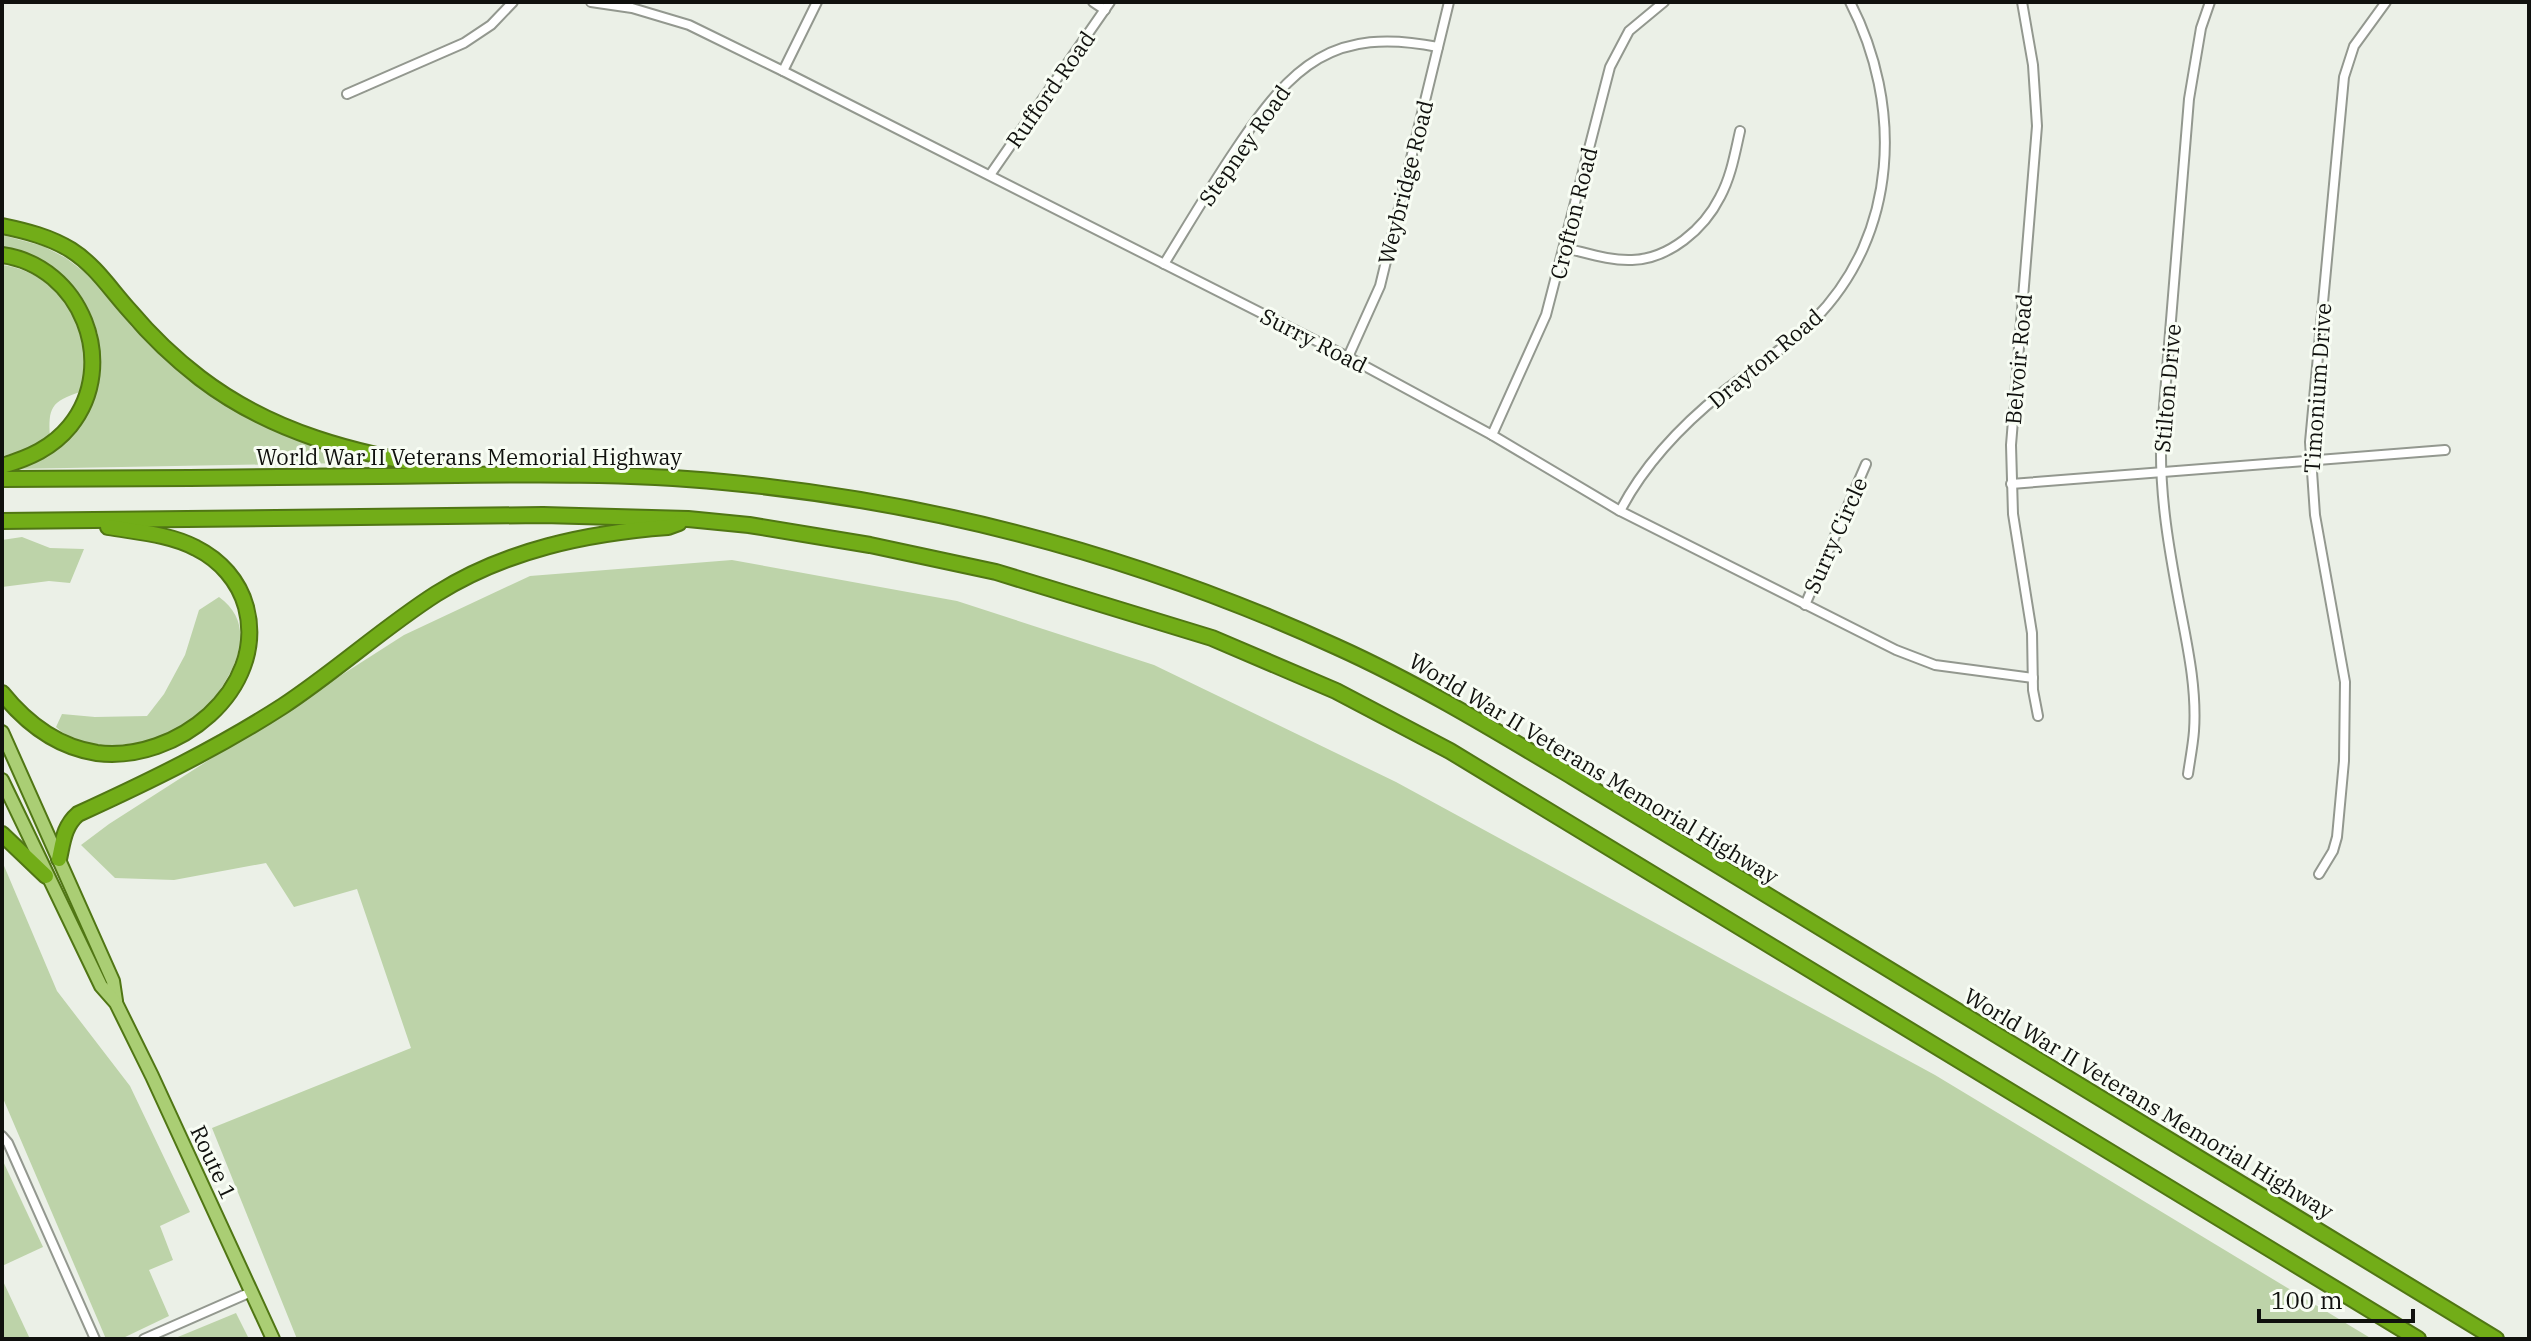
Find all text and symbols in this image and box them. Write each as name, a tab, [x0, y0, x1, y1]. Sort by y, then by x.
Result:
street label: Rufford Road	[999, 25, 1101, 153]
street label: Stepney Road	[1192, 79, 1296, 211]
street label: Weybridge Road	[1371, 97, 1439, 267]
street label: Crofton Road	[1543, 144, 1603, 282]
street label: Belvoir Road	[1998, 292, 2038, 426]
street label: Surry Road	[1256, 301, 1372, 379]
street label: Drayton Road	[1702, 302, 1828, 414]
street label: Timonium Drive	[2297, 302, 2337, 474]
street label: Stilton Drive	[2147, 322, 2187, 454]
street label: World War II Veterans Memorial Highway	[256, 442, 682, 471]
street label: Surry Circle	[1796, 472, 1874, 598]
street label: World War II Veterans Memorial Highway	[1404, 646, 1784, 890]
street label: World War II Veterans Memorial Highway	[1959, 981, 2339, 1225]
street label: Route 1	[184, 1120, 244, 1204]
scale bar	[2259, 1273, 2413, 1323]
text: 100 m	[2271, 1284, 2343, 1316]

